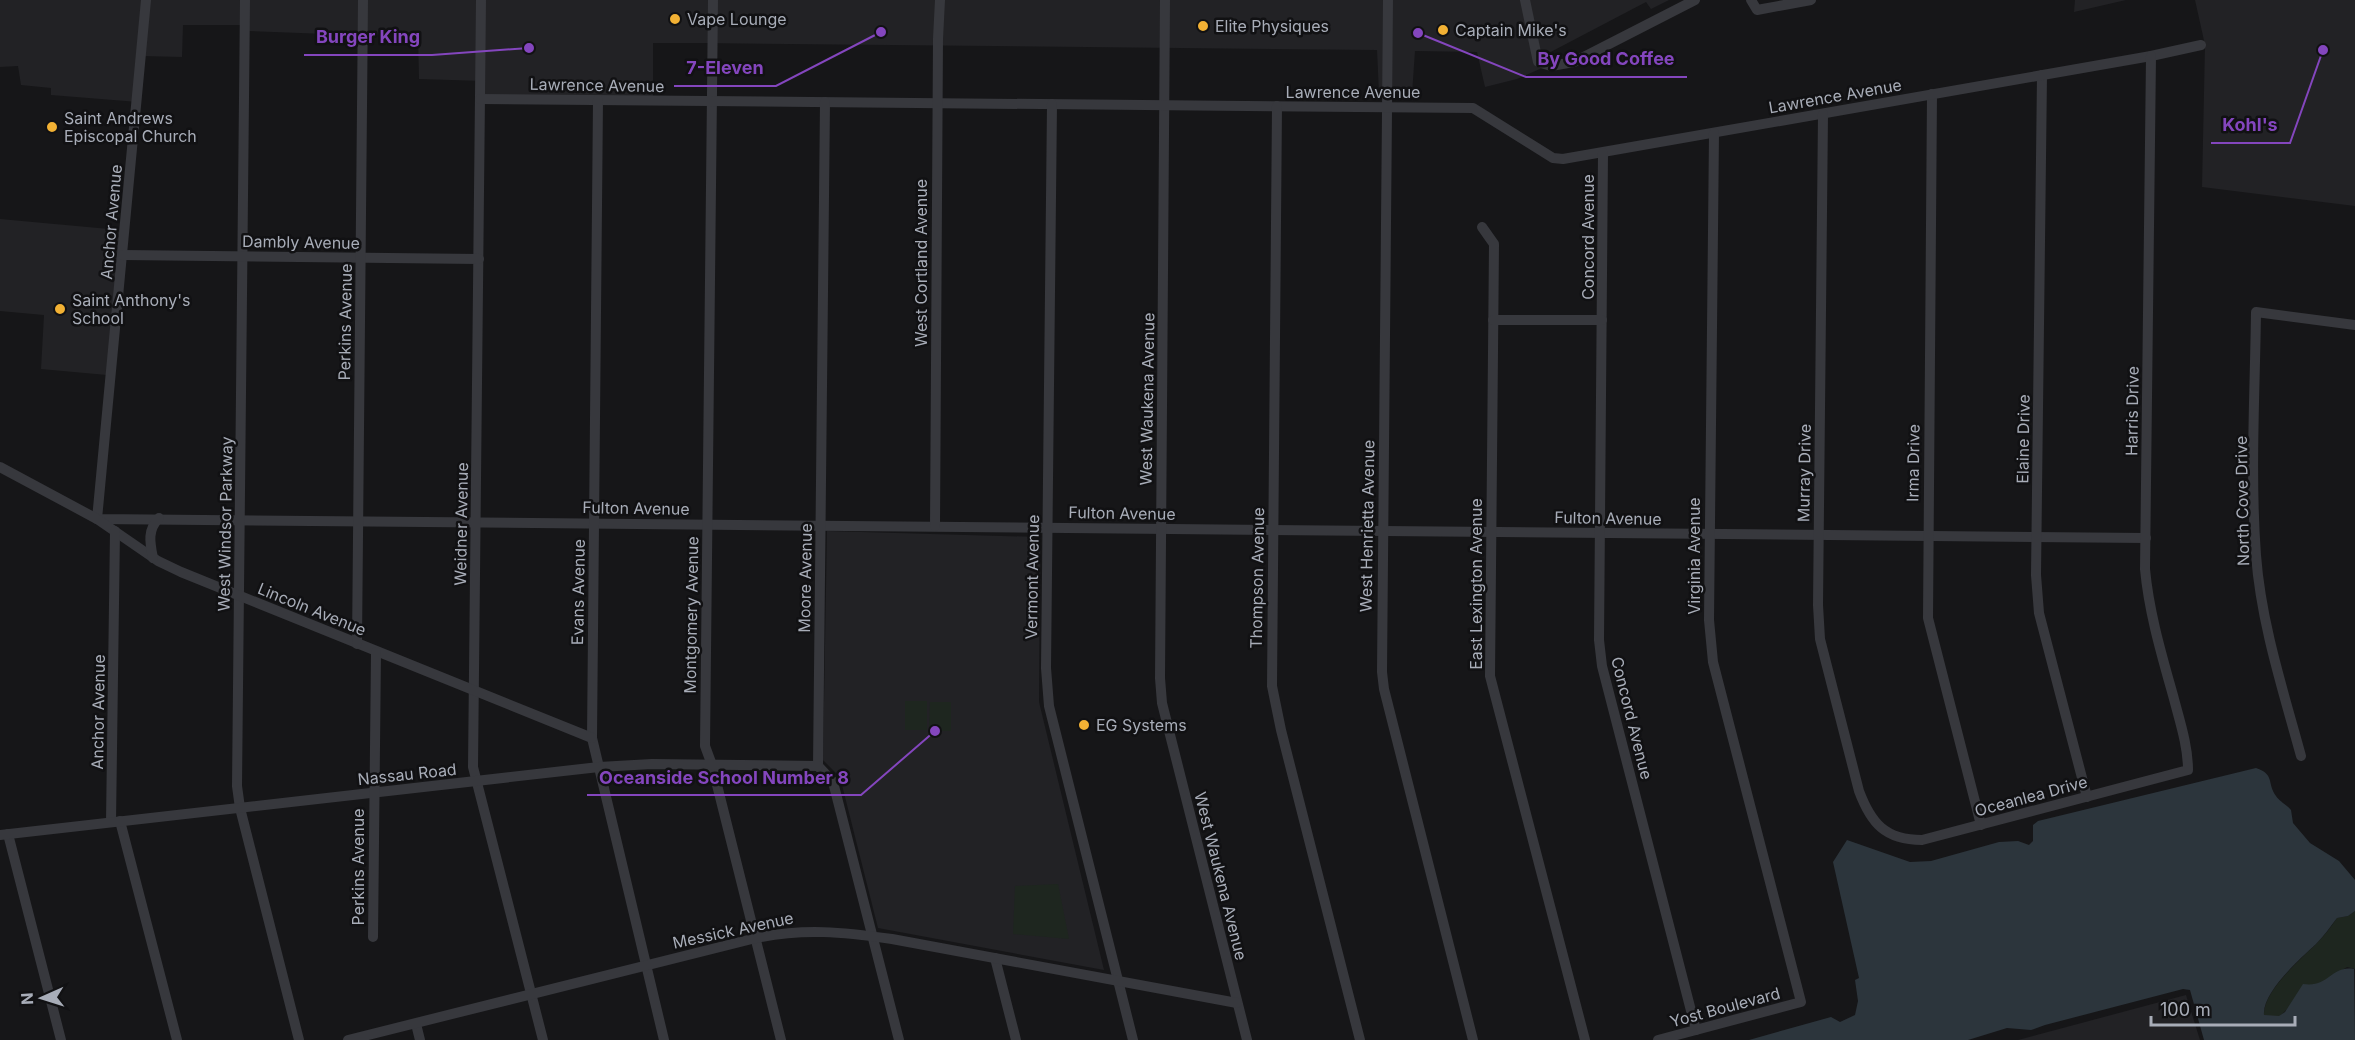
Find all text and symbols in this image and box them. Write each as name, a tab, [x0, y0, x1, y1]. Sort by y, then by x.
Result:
place label: Vape Lounge	[687, 9, 787, 29]
marker: Vape Lounge	[668, 12, 682, 26]
place label: Elite Physiques	[1215, 16, 1329, 36]
callout: Burger King	[304, 19, 432, 55]
marker: Elite Physiques	[1196, 19, 1210, 33]
place label: Captain Mike's	[1455, 20, 1567, 40]
marker: Captain Mike's	[1436, 23, 1450, 37]
text: Burger King	[316, 26, 420, 47]
callout: By Good Coffee	[1526, 41, 1687, 77]
text: By Good Coffee	[1537, 48, 1675, 69]
callout: 7-Eleven	[674, 50, 776, 86]
text: 7-Eleven	[686, 57, 764, 78]
street label: Lawrence Avenue	[529, 74, 665, 96]
street label: Lawrence Avenue	[1767, 74, 1903, 118]
street label: Lawrence Avenue	[1286, 82, 1420, 102]
callout: Kohl's	[2211, 107, 2290, 143]
place label: Saint Andrews Episcopal Church	[64, 108, 197, 146]
text: Kohl's	[2222, 114, 2278, 135]
marker: Saint Andrews Episcopal Church	[45, 120, 59, 134]
street label: Anchor Avenue	[96, 164, 126, 280]
street label: Concord Avenue	[1578, 174, 1598, 300]
street label: West Cortland Avenue	[911, 179, 931, 347]
street label: Dambly Avenue	[242, 231, 360, 253]
street label: Perkins Avenue	[334, 263, 356, 381]
place label: Saint Anthony's School	[72, 290, 191, 328]
marker: Saint Anthony's School	[53, 302, 67, 316]
street label: West Waukena Avenue	[1135, 312, 1159, 486]
street label: Harris Drive	[2121, 366, 2143, 456]
street label: Elaine Drive	[2012, 394, 2034, 484]
street label: Murray Drive	[1793, 424, 1815, 522]
street label: Irma Drive	[1902, 424, 1924, 502]
street label: West Windsor Parkway	[213, 436, 237, 612]
street label: North Cove Drive	[2231, 436, 2253, 566]
street label: West Henrietta Avenue	[1355, 440, 1379, 612]
street label: Weidner Avenue	[450, 462, 472, 586]
street label: Fulton Avenue	[582, 497, 690, 519]
street label: Virginia Avenue	[1684, 497, 1704, 615]
street label: East Lexington Avenue	[1466, 498, 1486, 670]
street label: Fulton Avenue	[1068, 502, 1176, 524]
street label: Thompson Avenue	[1246, 507, 1268, 649]
street label: Fulton Avenue	[1554, 507, 1662, 529]
street label: Vermont Avenue	[1021, 514, 1043, 640]
street label: Moore Avenue	[794, 523, 816, 633]
street label: Montgomery Avenue	[680, 536, 702, 694]
street label: Evans Avenue	[567, 539, 589, 645]
street label: Lincoln Avenue	[255, 578, 369, 640]
street label: Anchor Avenue	[87, 654, 109, 770]
street label: Concord Avenue	[1607, 655, 1657, 781]
place label: EG Systems	[1096, 715, 1187, 735]
marker: EG Systems	[1077, 718, 1091, 732]
street label: Nassau Road	[356, 759, 458, 789]
callout: Oceanside School Number 8	[587, 759, 861, 795]
text: Oceanside School Number 8	[599, 767, 849, 788]
street label: Oceanlea Drive	[1972, 771, 2090, 821]
street label: West Waukena Avenue	[1190, 790, 1252, 962]
street label: Perkins Avenue	[348, 809, 368, 926]
street label: Messick Avenue	[671, 907, 795, 953]
north arrow	[12, 968, 72, 1028]
street label: Yost Boulevard	[1668, 983, 1782, 1031]
scale bar	[2151, 989, 2295, 1027]
text: N	[17, 992, 37, 1005]
text: 100 m	[2160, 999, 2211, 1020]

